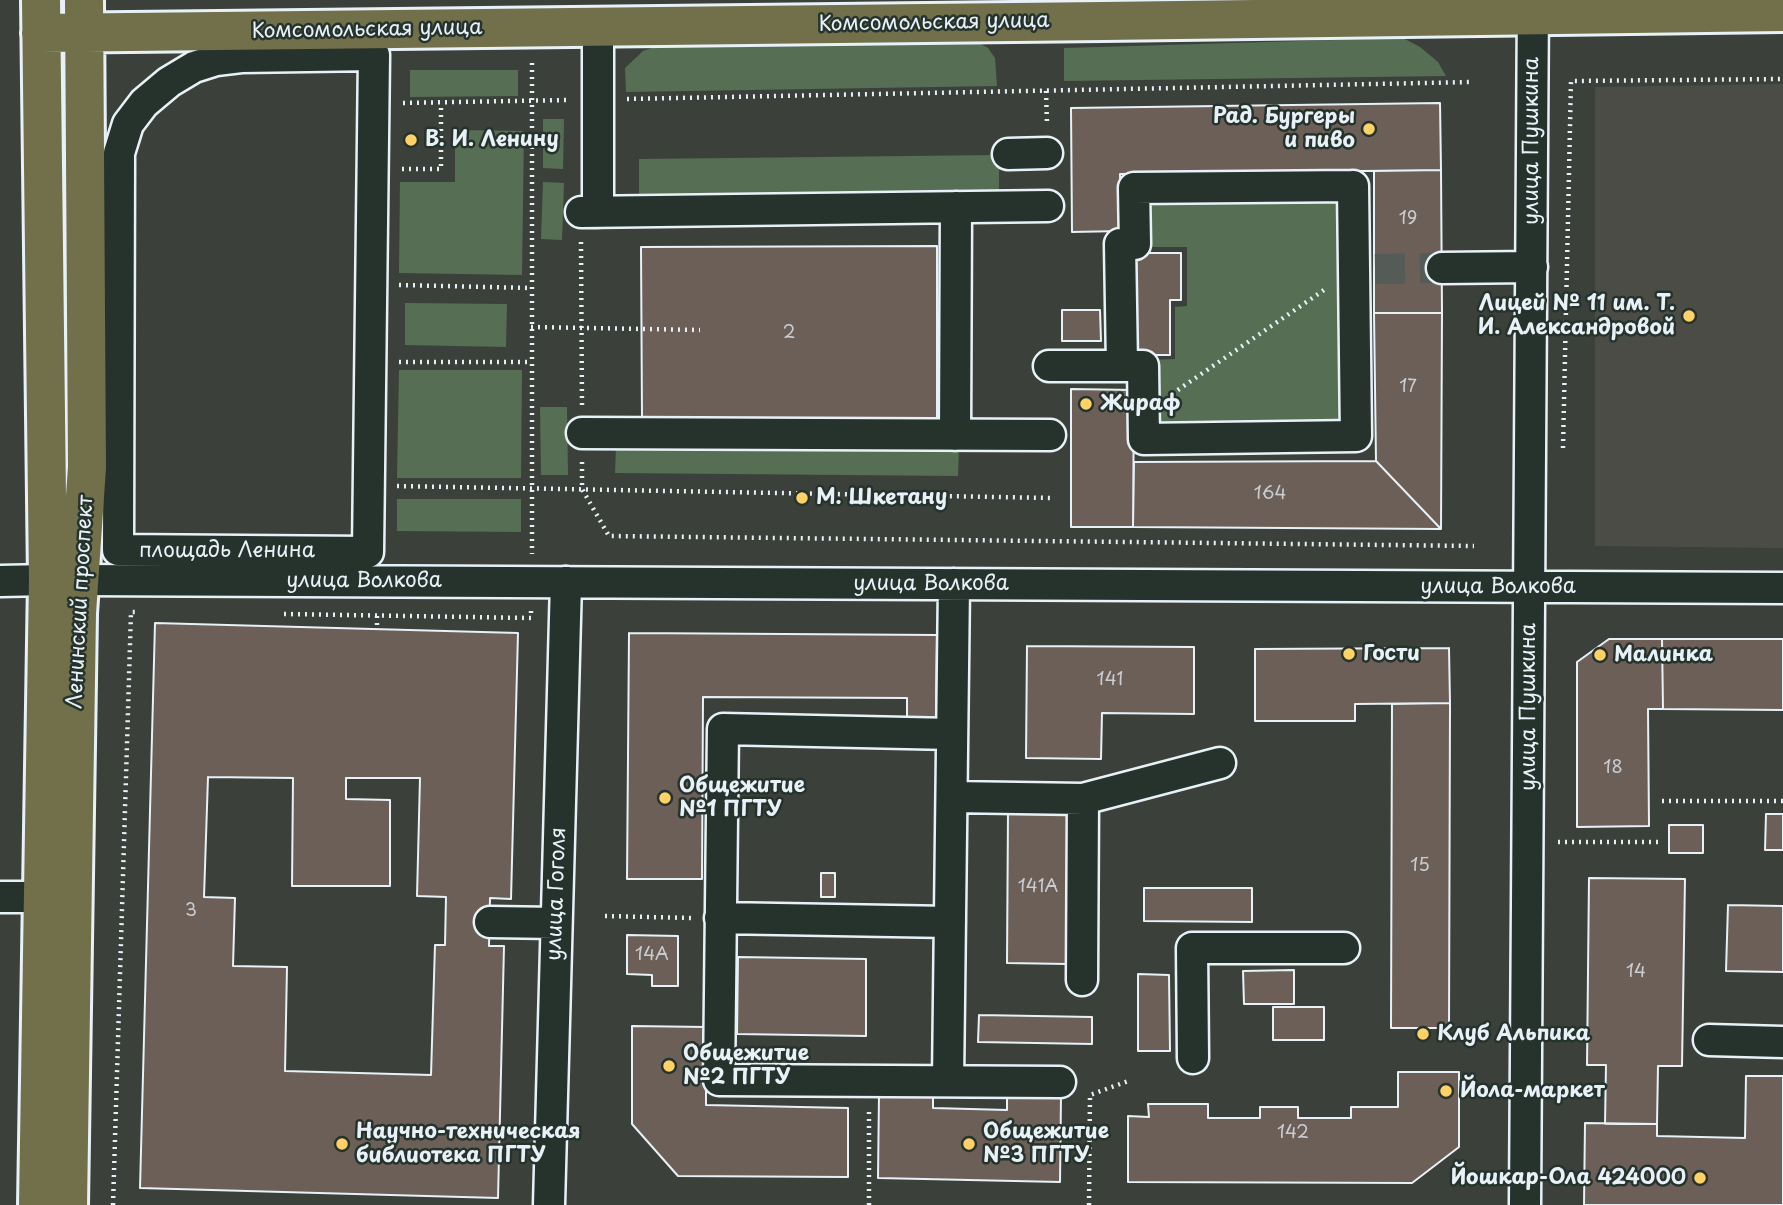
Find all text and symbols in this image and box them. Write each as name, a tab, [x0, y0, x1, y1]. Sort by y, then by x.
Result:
street label: Комсомольская улица	[818, 8, 1050, 38]
street label: Комсомольская улица	[251, 15, 483, 45]
street label: улица Пушкина	[1519, 57, 1545, 225]
place label: Рад. Бургеры и пиво	[1213, 104, 1355, 154]
marker: Рад. Бургеры и пиво	[1361, 121, 1377, 137]
place label: В. И. Ленину	[425, 127, 559, 153]
marker: В. И. Ленину	[403, 132, 419, 148]
house number: 19	[1399, 208, 1417, 230]
place label: Лицей № 11 им. Т. И. Александровой	[1478, 291, 1675, 341]
marker: Лицей № 11 им. Т. И. Александровой	[1681, 308, 1697, 324]
house number: 2	[783, 322, 795, 344]
house number: 17	[1399, 376, 1417, 398]
place label: Жираф	[1100, 391, 1180, 417]
marker: Жираф	[1078, 396, 1094, 412]
house number: 164	[1254, 483, 1286, 505]
place label: М. Шкетану	[816, 485, 947, 511]
marker: М. Шкетану	[794, 490, 810, 506]
street label: Ленинский проспект	[63, 495, 99, 709]
street label: площадь Ленина	[139, 538, 315, 564]
street label: улица Волкова	[286, 568, 442, 594]
street label: улица Волкова	[853, 571, 1009, 597]
street label: улица Волкова	[1420, 574, 1576, 600]
street label: улица Пушкина	[1516, 623, 1542, 791]
place label: Гости	[1363, 641, 1420, 667]
place label: Малинка	[1614, 642, 1713, 668]
marker: Гости	[1341, 646, 1357, 662]
marker: Малинка	[1592, 647, 1608, 663]
house number: 141	[1097, 669, 1123, 691]
house number: 18	[1603, 757, 1623, 779]
place label: Общежитие №1 ПГТУ	[679, 773, 805, 823]
marker: Общежитие №1 ПГТУ	[657, 790, 673, 806]
street label: улица Гоголя	[542, 827, 572, 961]
house number: 15	[1410, 855, 1430, 877]
house number: 141А	[1018, 876, 1058, 898]
house number: 3	[185, 900, 197, 922]
house number: 14А	[635, 944, 669, 966]
house number: 14	[1626, 961, 1646, 983]
place label: Клуб Альпика	[1437, 1021, 1590, 1047]
marker: Клуб Альпика	[1415, 1026, 1431, 1042]
place label: Общежитие №2 ПГТУ	[683, 1041, 809, 1091]
marker: Общежитие №2 ПГТУ	[661, 1058, 677, 1074]
place label: Йола-маркет	[1460, 1078, 1605, 1104]
marker: Йола-маркет	[1438, 1083, 1454, 1099]
place label: Научно-техническая библиотека ПГТУ	[356, 1119, 581, 1169]
place label: Общежитие №3 ПГТУ	[983, 1119, 1109, 1169]
house number: 142	[1277, 1122, 1309, 1144]
marker: Научно-техническая библиотека ПГТУ	[334, 1136, 350, 1152]
marker: Общежитие №3 ПГТУ	[961, 1136, 977, 1152]
place label: Йошкар-Ола 424000	[1451, 1165, 1686, 1191]
marker: Йошкар-Ола 424000	[1692, 1170, 1708, 1186]

